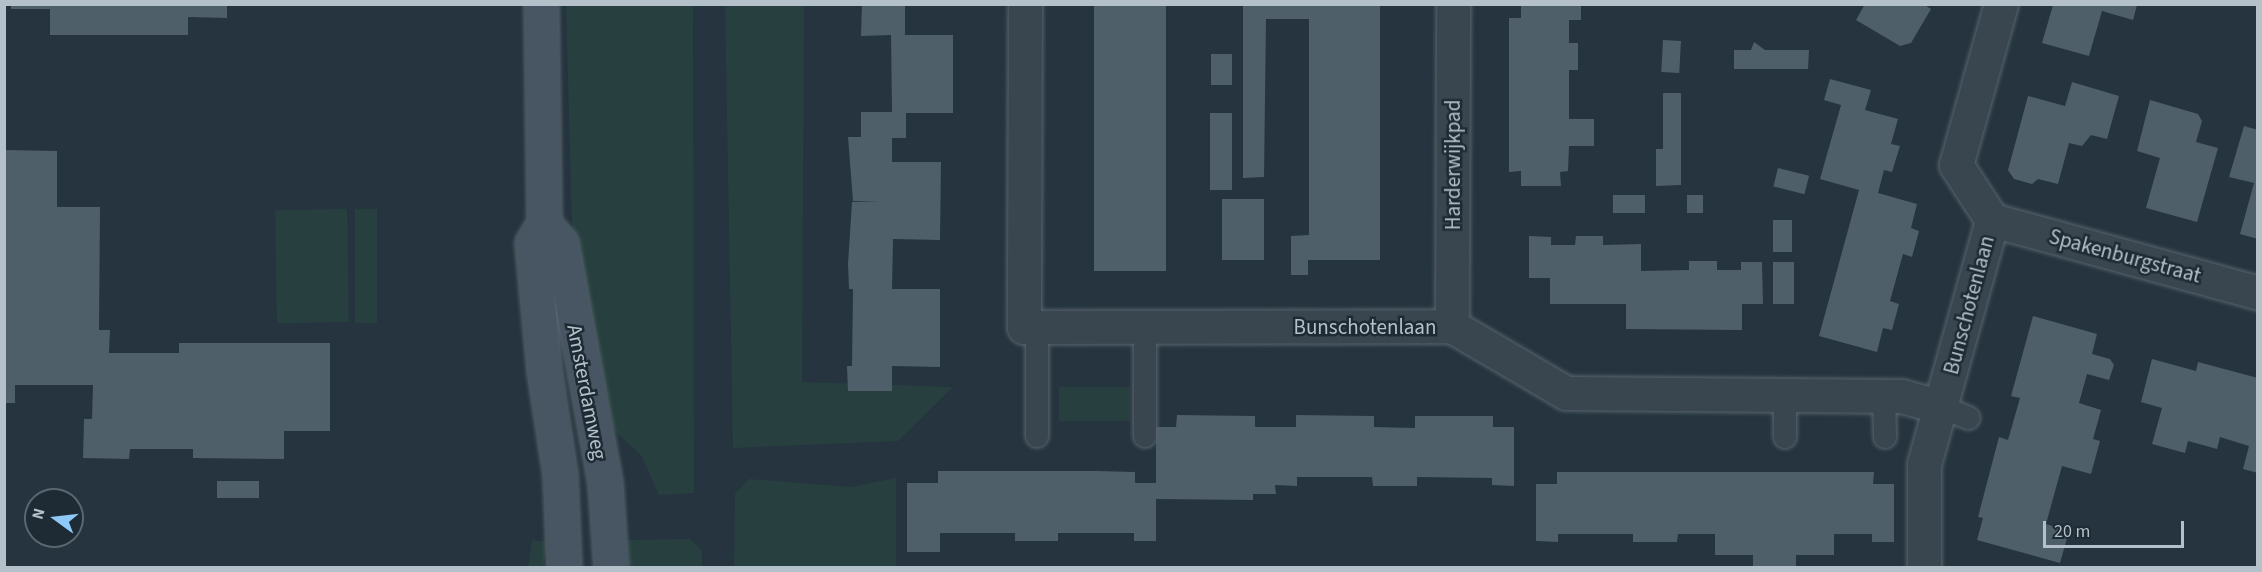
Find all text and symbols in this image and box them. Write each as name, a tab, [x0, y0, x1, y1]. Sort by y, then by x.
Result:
street label: Harderwijkpad	[1440, 100, 1466, 230]
street label: Spakenburgstraat	[2046, 224, 2204, 288]
street label: Bunschotenlaan	[1938, 233, 2000, 377]
street label: Bunschotenlaan	[1294, 314, 1436, 340]
street label: Amsterdamweg	[562, 322, 612, 462]
north arrow	[24, 488, 84, 548]
text: N	[27, 506, 51, 522]
scale bar	[2046, 509, 2187, 547]
text: 20 m	[2054, 519, 2090, 544]

